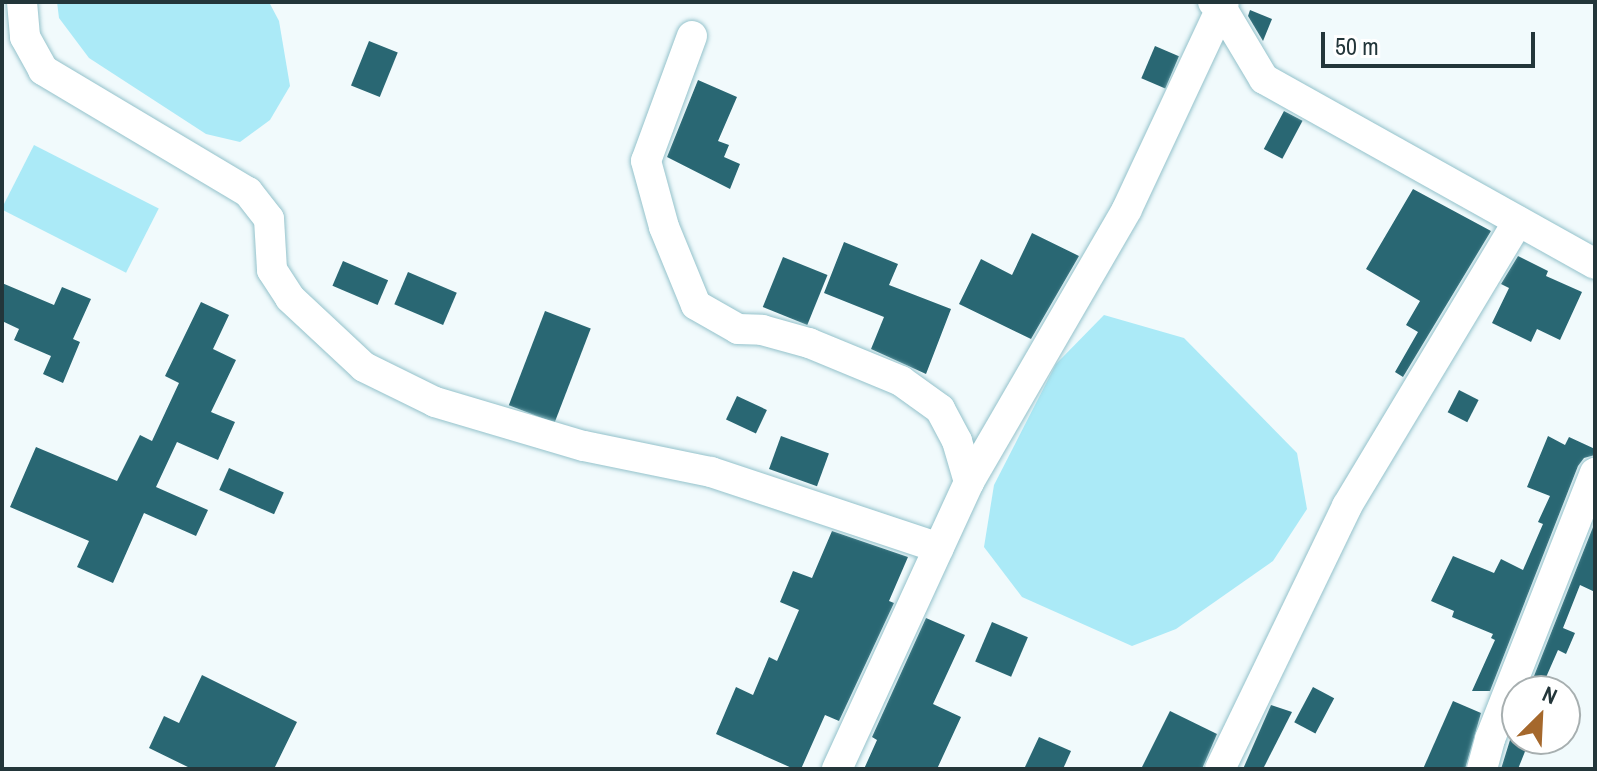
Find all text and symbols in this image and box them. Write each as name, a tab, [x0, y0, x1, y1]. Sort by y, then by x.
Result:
scale bar	[1325, 16, 1539, 66]
text: 50 m	[1335, 30, 1379, 62]
north arrow	[1501, 675, 1581, 755]
text: N	[1538, 679, 1562, 711]

